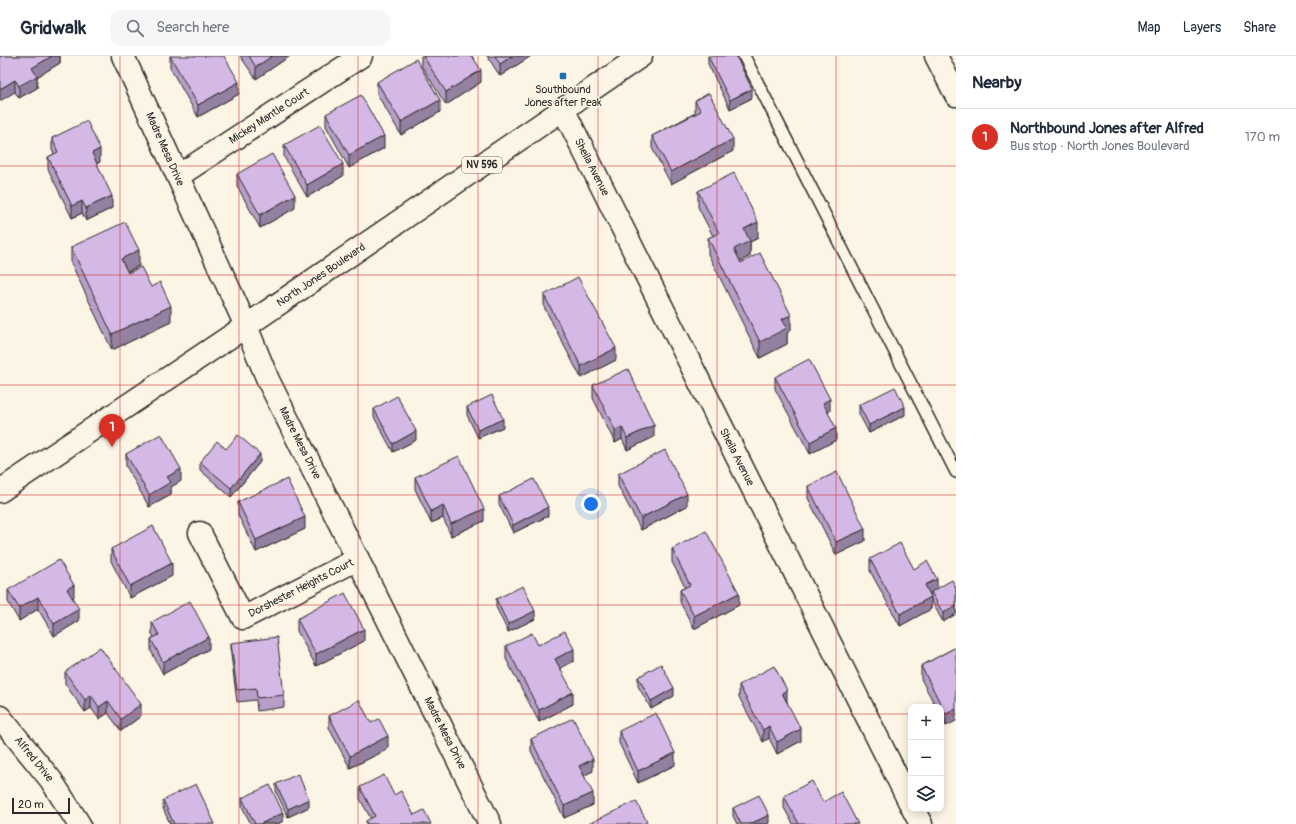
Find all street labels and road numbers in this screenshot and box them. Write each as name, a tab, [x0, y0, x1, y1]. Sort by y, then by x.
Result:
street label: Mickey Mantle Court	[227, 85, 312, 147]
street label: Madre Mesa Drive	[143, 110, 187, 188]
street label: Sheila Avenue	[572, 136, 612, 198]
road number: NV 596	[462, 157, 502, 173]
street label: North Jones Boulevard	[274, 240, 368, 310]
street label: Madre Mesa Drive	[276, 405, 324, 482]
street label: Sheila Avenue	[717, 426, 757, 488]
street label: Dorshester Heights Court	[246, 556, 356, 620]
street label: Madre Mesa Drive	[421, 695, 469, 772]
street label: Alfred Drive	[12, 734, 57, 785]

